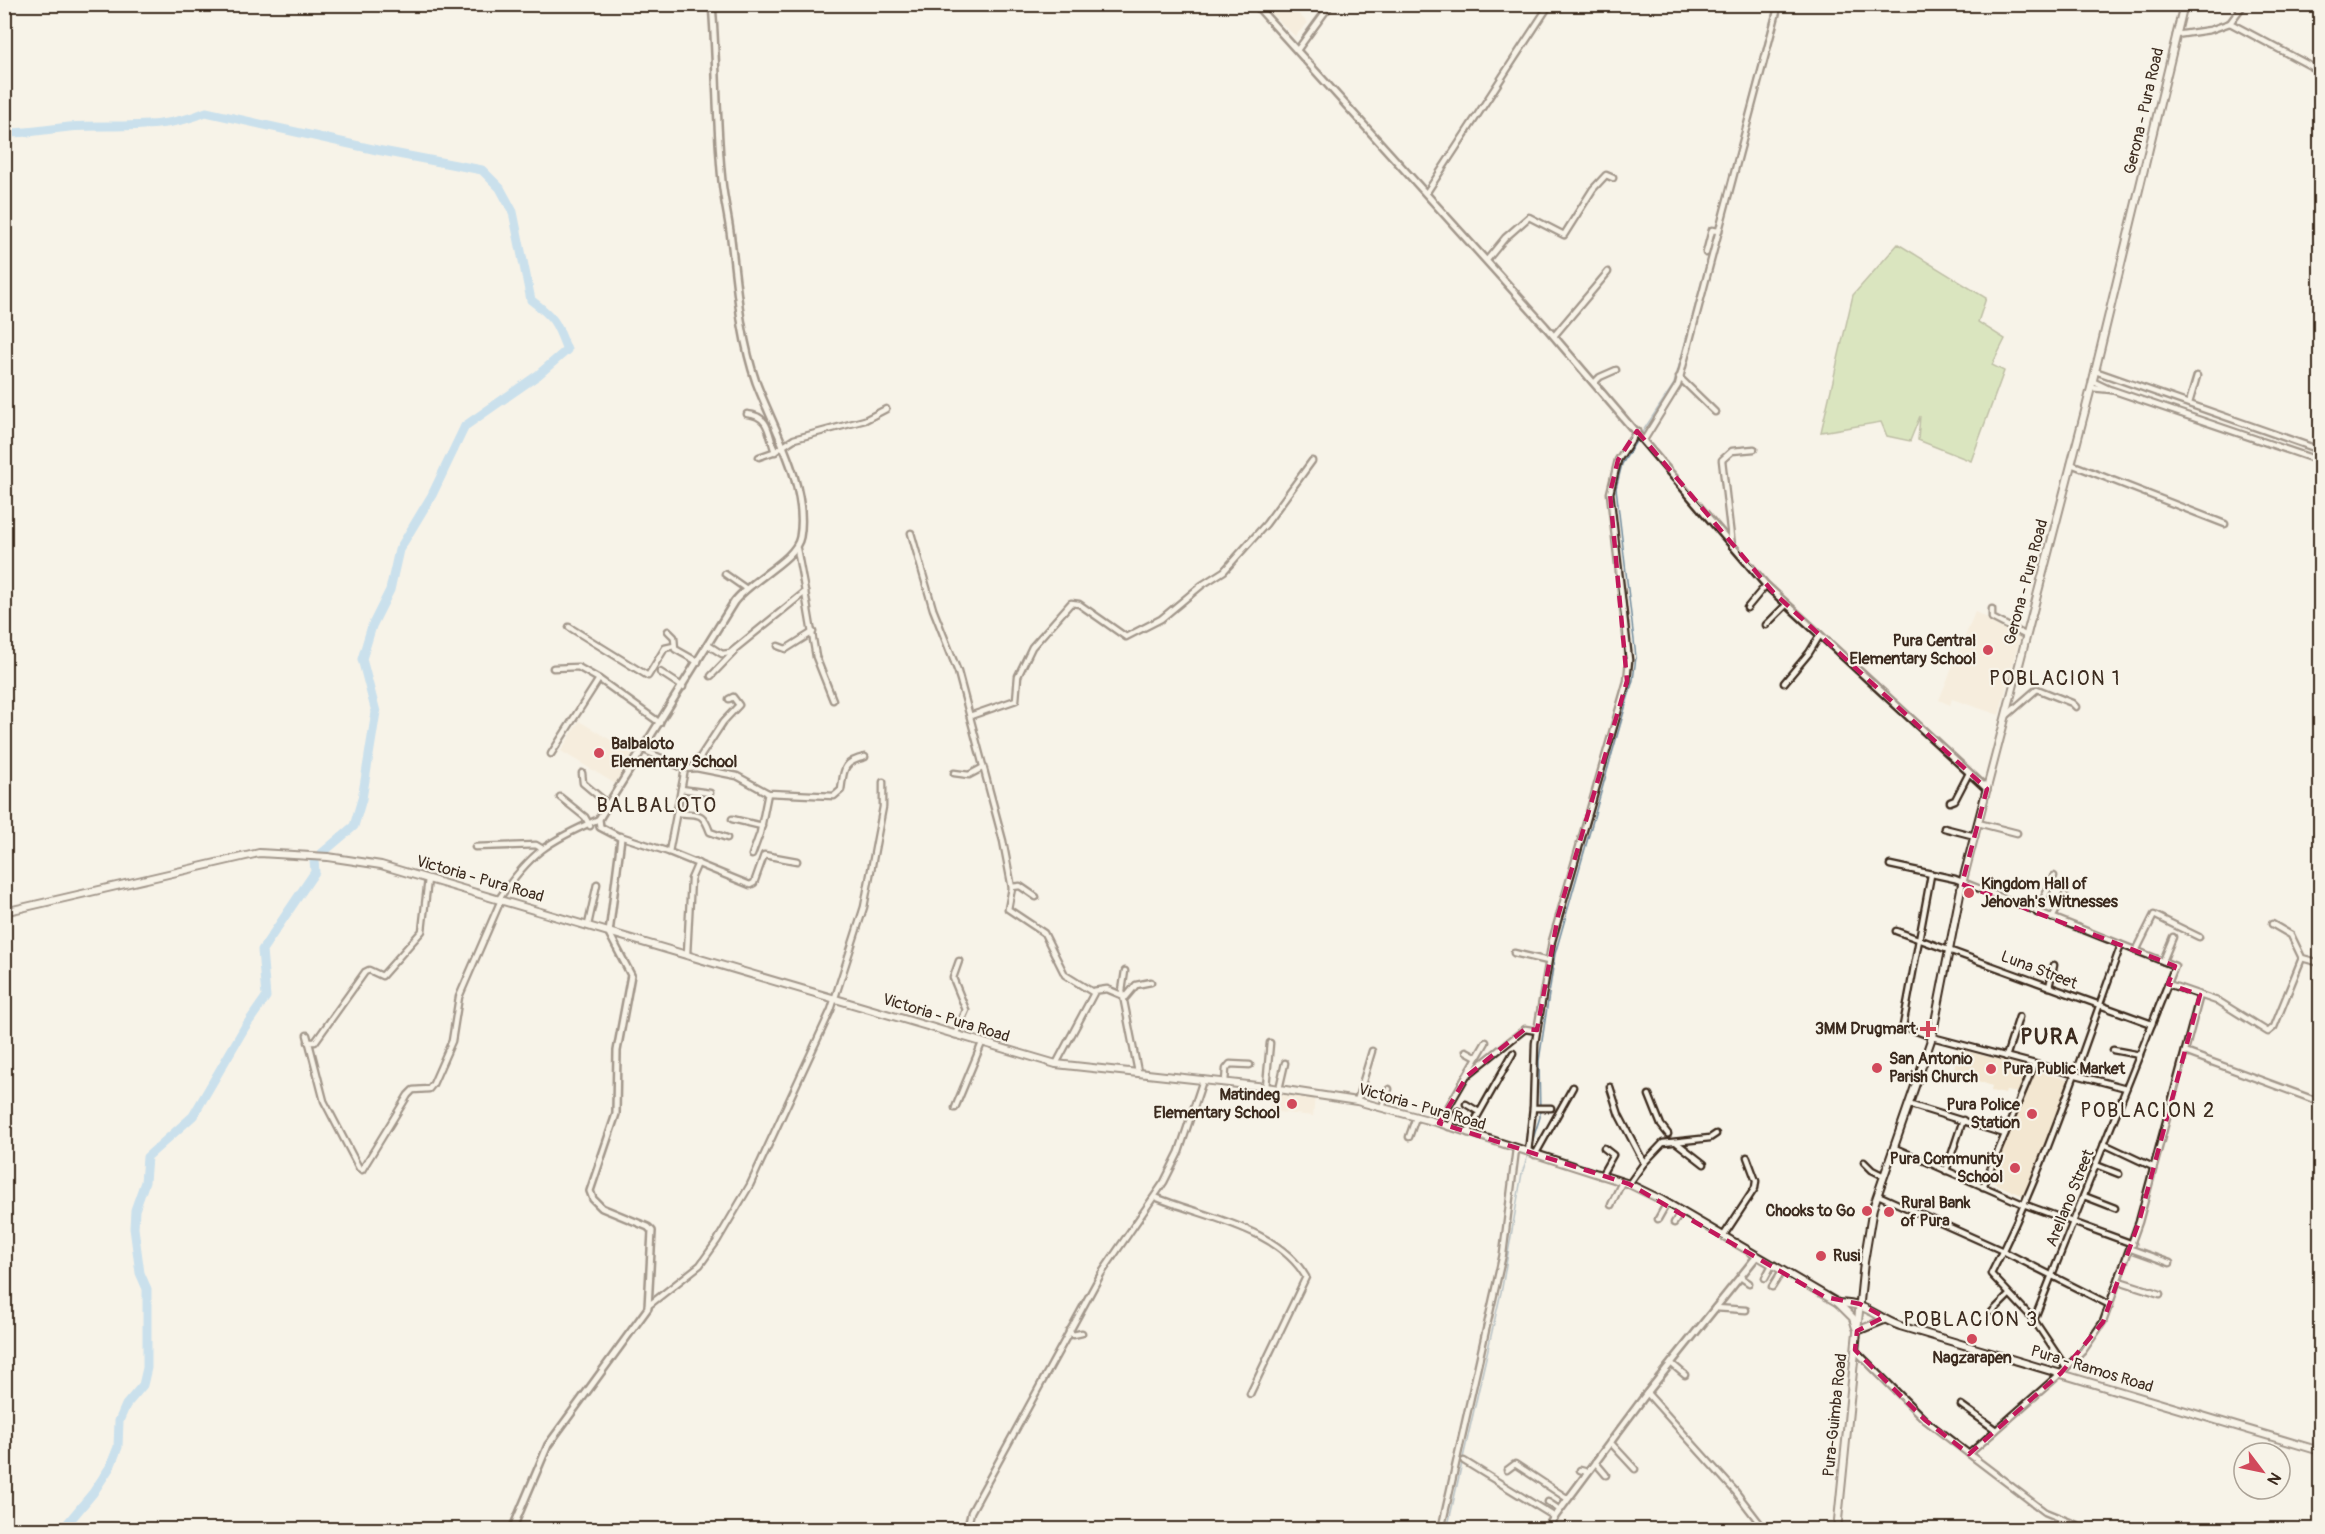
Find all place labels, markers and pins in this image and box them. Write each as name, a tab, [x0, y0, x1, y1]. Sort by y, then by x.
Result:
place label: Pura Central Elementary School	[1850, 631, 1976, 669]
marker: Pura Central Elementary School	[1981, 643, 1995, 657]
place label: Balbaloto Elementary School	[611, 734, 738, 772]
marker: Balbaloto Elementary School	[592, 746, 606, 760]
place label: Kingdom Hall of Jehovah's Witnesses	[1981, 874, 2119, 912]
marker: Kingdom Hall of Jehovah's Witnesses	[1962, 886, 1976, 900]
place label: 3MM Drugmart	[1815, 1019, 1917, 1039]
marker: 3MM Drugmart	[1921, 1022, 1935, 1036]
place label: San Antonio Parish Church	[1889, 1049, 1979, 1087]
place label: Pura Public Market	[2003, 1059, 2126, 1079]
marker: San Antonio Parish Church	[1870, 1061, 1884, 1075]
marker: Pura Public Market	[1984, 1062, 1998, 1076]
place label: Matindeg Elementary School	[1154, 1085, 1280, 1123]
place label: Pura Police Station	[1946, 1095, 2021, 1133]
marker: Matindeg Elementary School	[1285, 1097, 1299, 1111]
marker: Pura Police Station	[2025, 1107, 2039, 1121]
place label: Pura Community School	[1890, 1149, 2003, 1187]
marker: Pura Community School	[2008, 1161, 2022, 1175]
place label: Rural Bank of Pura	[1900, 1193, 1971, 1231]
place label: Chooks to Go	[1765, 1201, 1855, 1221]
marker: Chooks to Go	[1860, 1204, 1874, 1218]
marker: Rural Bank of Pura	[1882, 1205, 1896, 1219]
place label: Rusi	[1833, 1246, 1860, 1266]
marker: Rusi	[1814, 1249, 1828, 1263]
marker: Nagzarapen	[1965, 1332, 1979, 1346]
place label: Nagzarapen	[1932, 1348, 2012, 1368]

